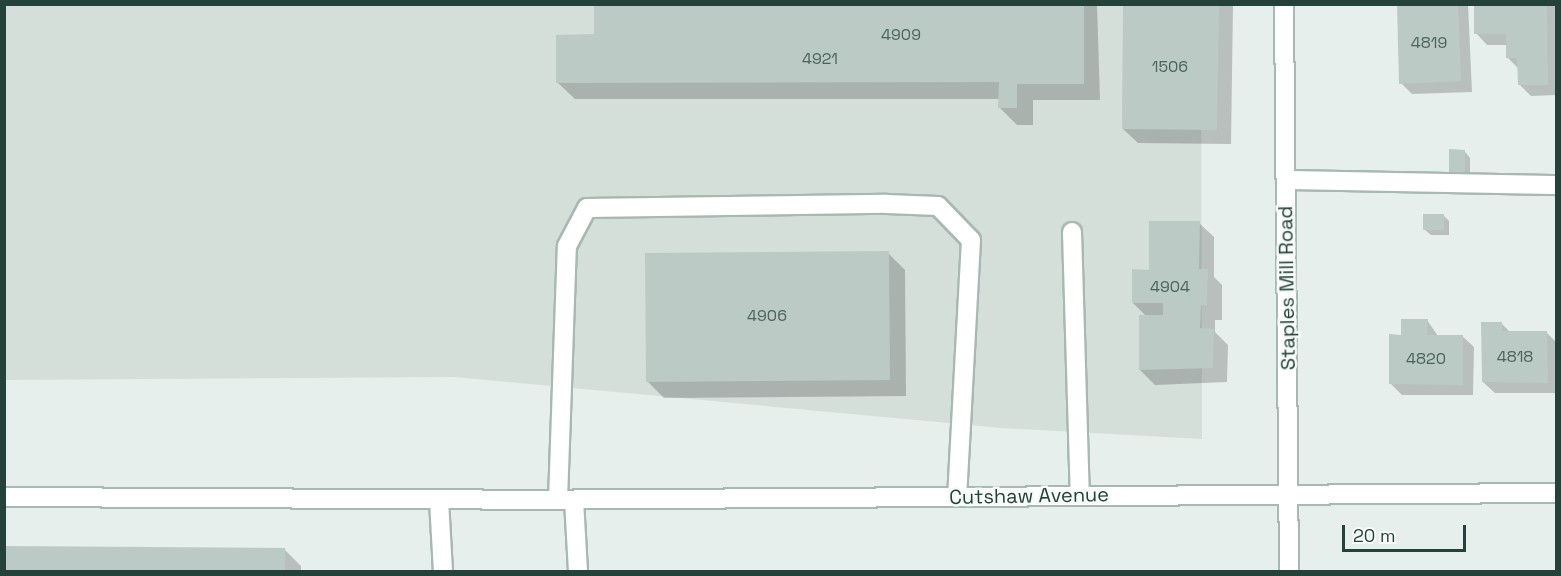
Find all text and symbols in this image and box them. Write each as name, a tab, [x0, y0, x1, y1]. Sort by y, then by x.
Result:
house number: 4909	[881, 25, 921, 45]
house number: 4819	[1411, 33, 1447, 53]
house number: 4921	[802, 49, 838, 69]
house number: 1506	[1152, 57, 1188, 77]
street label: Staples Mill Road	[1274, 206, 1300, 370]
house number: 4904	[1150, 277, 1190, 297]
house number: 4906	[747, 306, 787, 326]
house number: 4818	[1497, 347, 1533, 367]
house number: 4820	[1406, 349, 1446, 369]
street label: Cutshaw Avenue	[949, 483, 1109, 509]
scale bar	[1345, 513, 1470, 551]
text: 20 m	[1353, 524, 1396, 547]

